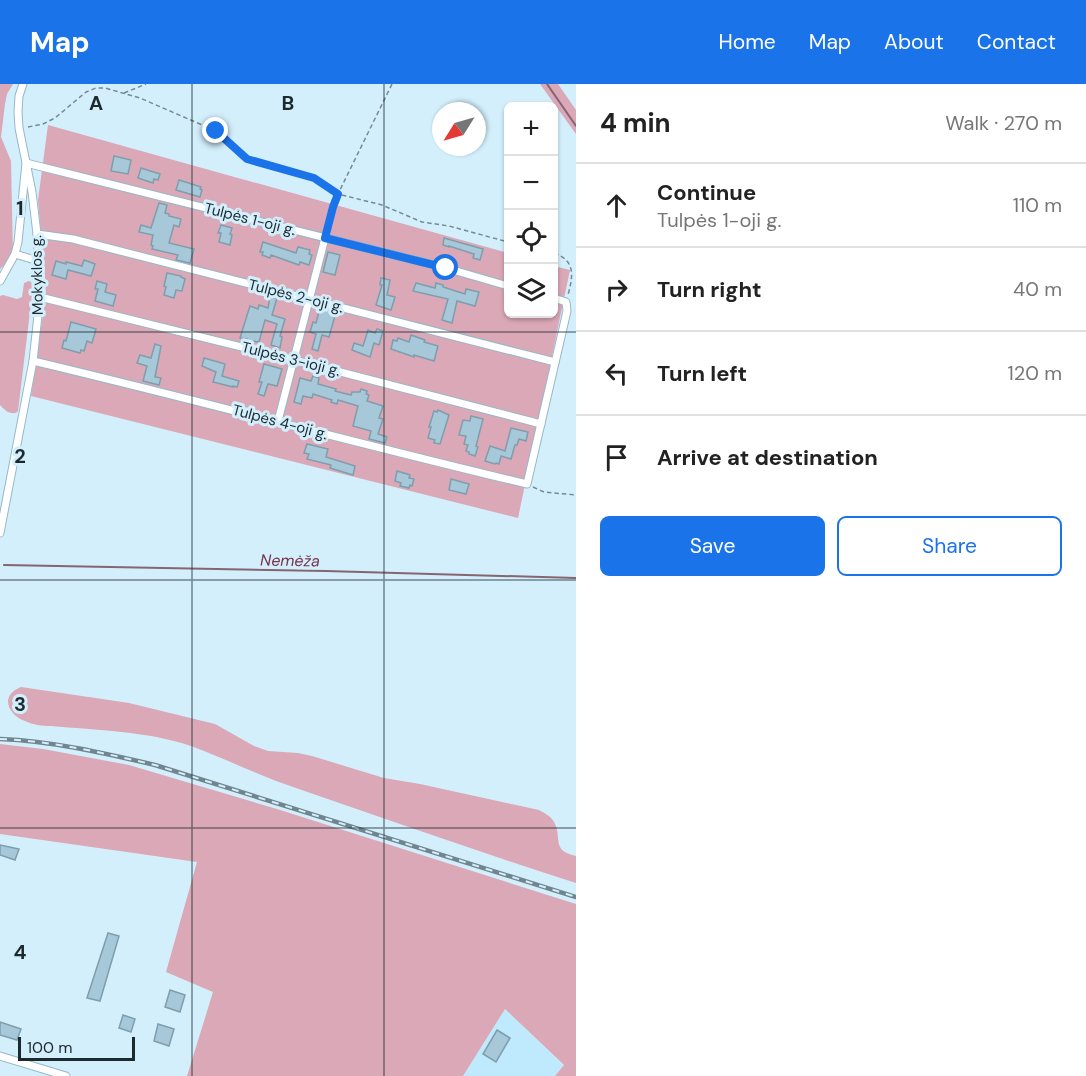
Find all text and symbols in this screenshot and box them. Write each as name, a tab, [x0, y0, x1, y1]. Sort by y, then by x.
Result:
text: Map	[30, 24, 90, 61]
text: Home	[718, 28, 776, 56]
text: Map	[809, 28, 851, 56]
text: About	[884, 28, 944, 56]
text: Contact	[977, 28, 1056, 56]
text: A	[89, 90, 103, 116]
text: B	[282, 90, 294, 116]
north arrow	[432, 102, 486, 156]
map controls	[504, 102, 558, 318]
button: +	[504, 102, 558, 156]
text: 4 min	[600, 106, 671, 140]
text: Walk · 270 m	[945, 110, 1062, 136]
route end	[202, 117, 228, 143]
button: −	[504, 156, 558, 210]
text: Continue	[657, 178, 756, 207]
icon: ahead	[600, 189, 633, 222]
text: 110 m	[1013, 192, 1062, 218]
text: 1	[16, 195, 24, 221]
street label: Tulpės 1-oji g.	[202, 198, 298, 240]
text: Tulpės 1-oji g.	[657, 207, 781, 233]
button: locate	[504, 210, 558, 264]
street label: Mokyklos g.	[26, 235, 48, 315]
route start	[432, 254, 458, 280]
button: layers	[504, 264, 558, 318]
icon: right	[600, 273, 633, 306]
street label: Tulpės 2-oji g.	[246, 275, 346, 317]
text: Turn right	[657, 275, 762, 304]
text: 40 m	[1013, 276, 1062, 302]
street label: Tulpės 3-ioji g.	[240, 337, 342, 381]
icon: left	[600, 357, 633, 390]
text: Turn left	[657, 359, 747, 388]
text: 120 m	[1008, 360, 1062, 386]
street label: Tulpės 4-oji g.	[230, 400, 330, 444]
icon: arrive	[600, 441, 633, 474]
text: 2	[14, 443, 26, 469]
text: Arrive at destination	[657, 443, 878, 472]
button: Save	[600, 516, 825, 576]
button: Share	[837, 516, 1062, 576]
water label: Nemėža	[260, 549, 320, 572]
text: 3	[14, 691, 26, 717]
text: 4	[14, 939, 27, 965]
scale bar	[18, 1034, 135, 1062]
text: 100 m	[27, 1037, 72, 1058]

